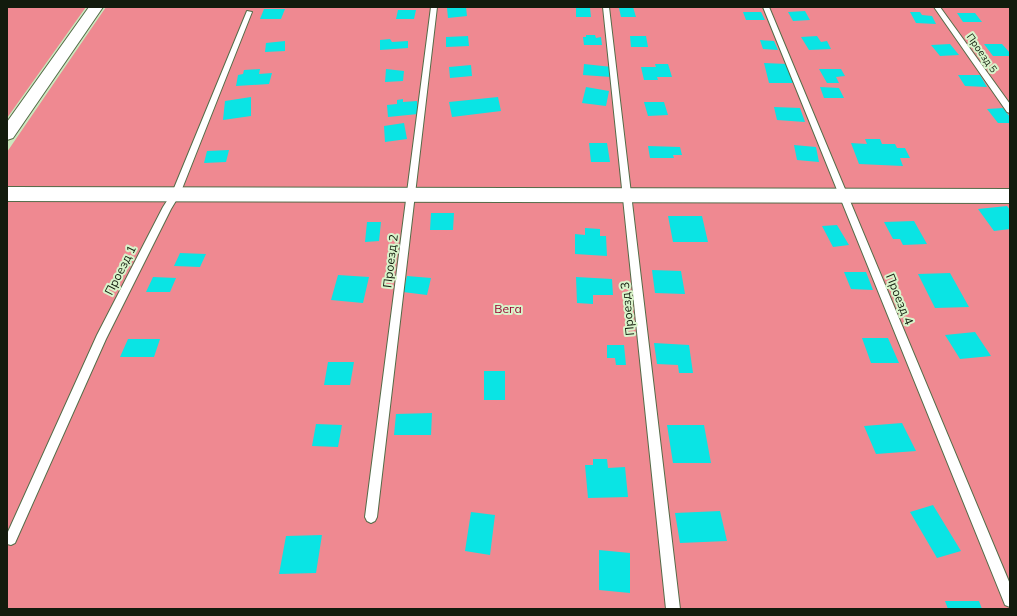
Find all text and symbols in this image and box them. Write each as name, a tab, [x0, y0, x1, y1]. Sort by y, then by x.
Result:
street label: Проезд 5	[964, 31, 1000, 75]
street label: Проезд 2	[379, 233, 401, 289]
street label: Проезд 1	[101, 243, 139, 297]
street label: Проезд 4	[883, 271, 917, 327]
street label: Проезд 3	[617, 281, 637, 337]
park label: Вега	[494, 301, 522, 316]

